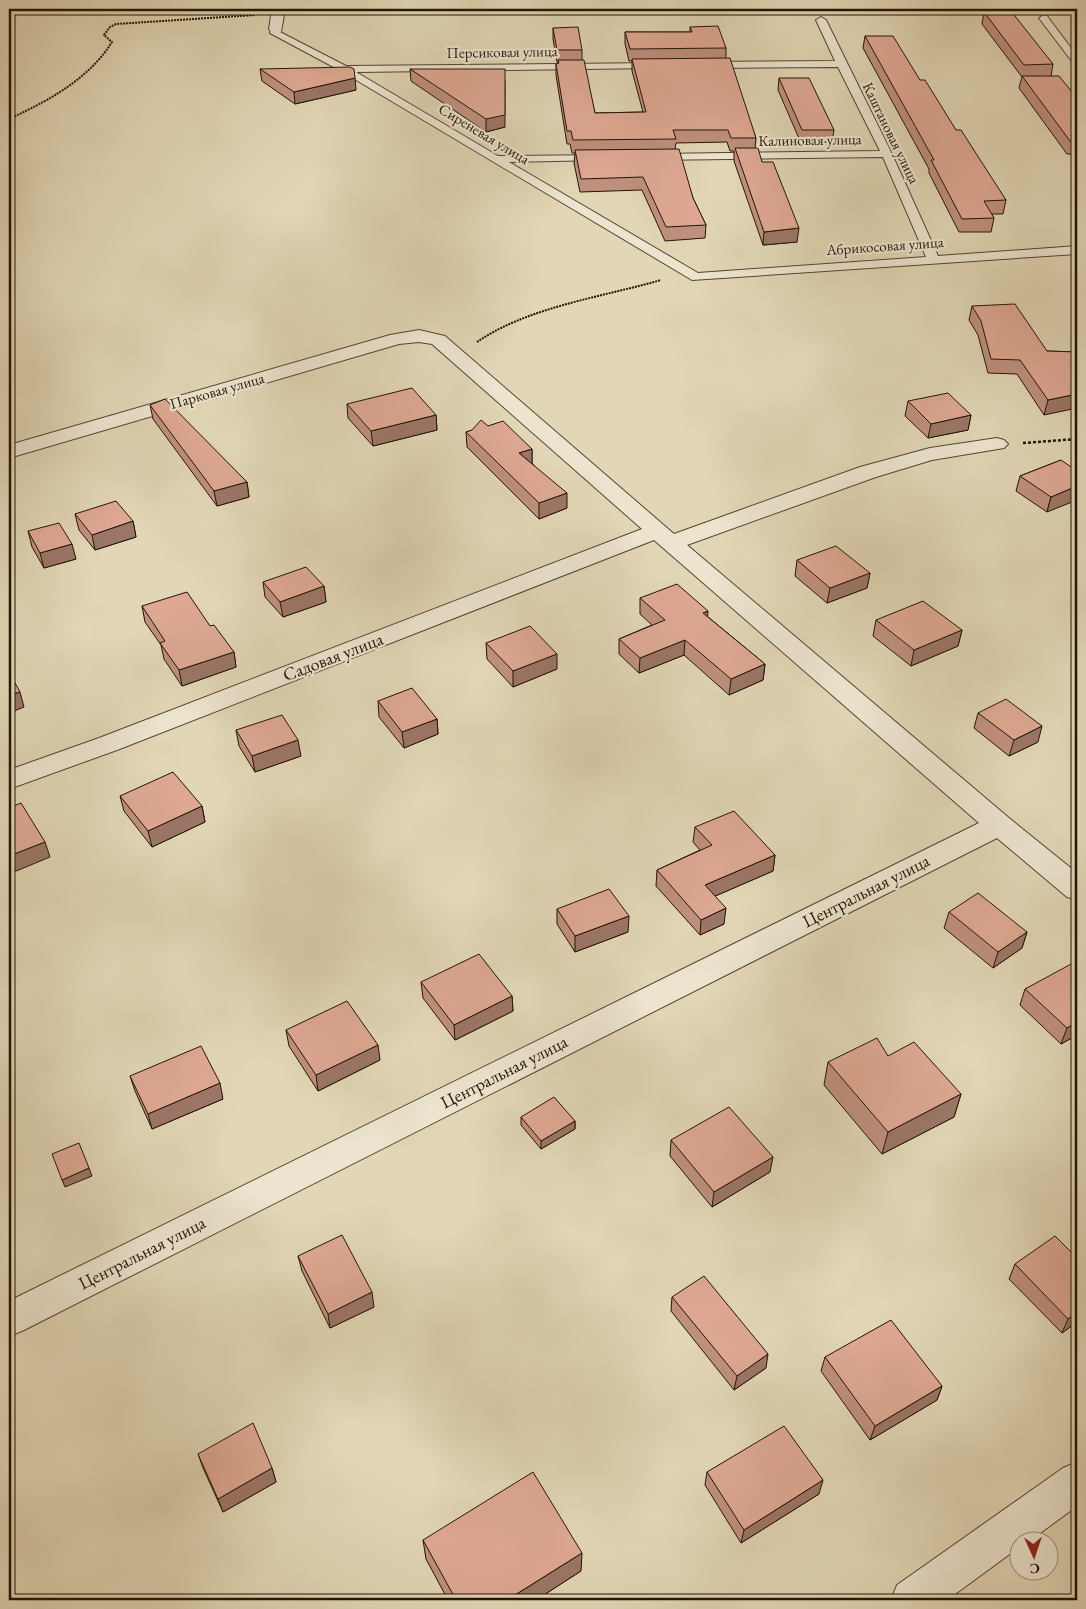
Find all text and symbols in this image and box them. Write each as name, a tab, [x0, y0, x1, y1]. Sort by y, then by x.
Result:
street label: Персиковая улица	[446, 41, 558, 62]
street label: Каштановая улица	[859, 79, 924, 187]
street label: Сиреневая улица	[435, 99, 533, 168]
street label: Калиновая улица	[758, 129, 862, 150]
street label: Абрикосовая улица	[825, 232, 944, 259]
street label: Парковая улица	[167, 368, 266, 413]
street label: Садовая улица	[279, 627, 387, 686]
street label: Центральная улица	[798, 848, 934, 933]
street label: Центральная улица	[436, 1029, 572, 1114]
street label: Центральная улица	[74, 1210, 210, 1295]
north arrow	[1008, 1532, 1058, 1582]
text: С	[1029, 1560, 1040, 1578]

